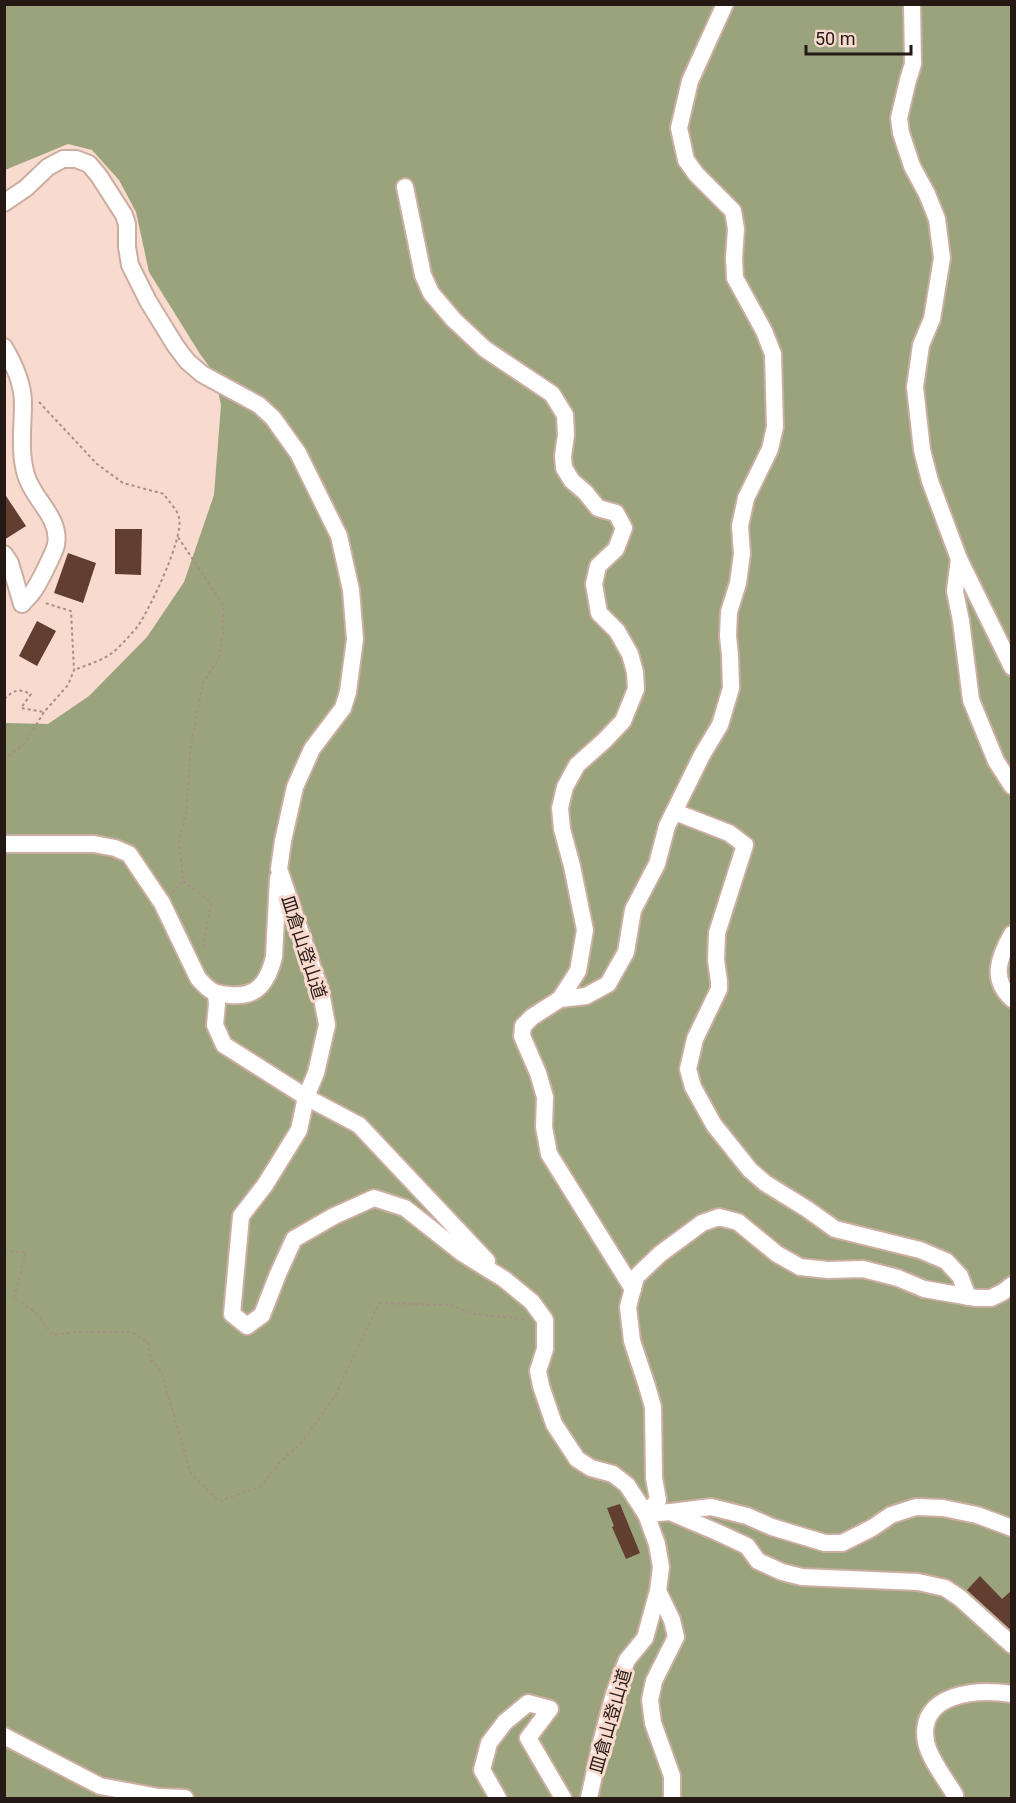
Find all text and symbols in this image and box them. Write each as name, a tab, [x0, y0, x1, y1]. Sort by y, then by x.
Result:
scale bar	[806, 18, 911, 56]
text: 50 m	[815, 28, 855, 49]
street label: 皿倉山登山道	[277, 892, 331, 1002]
street label: 皿倉山登山道	[585, 1666, 635, 1776]

